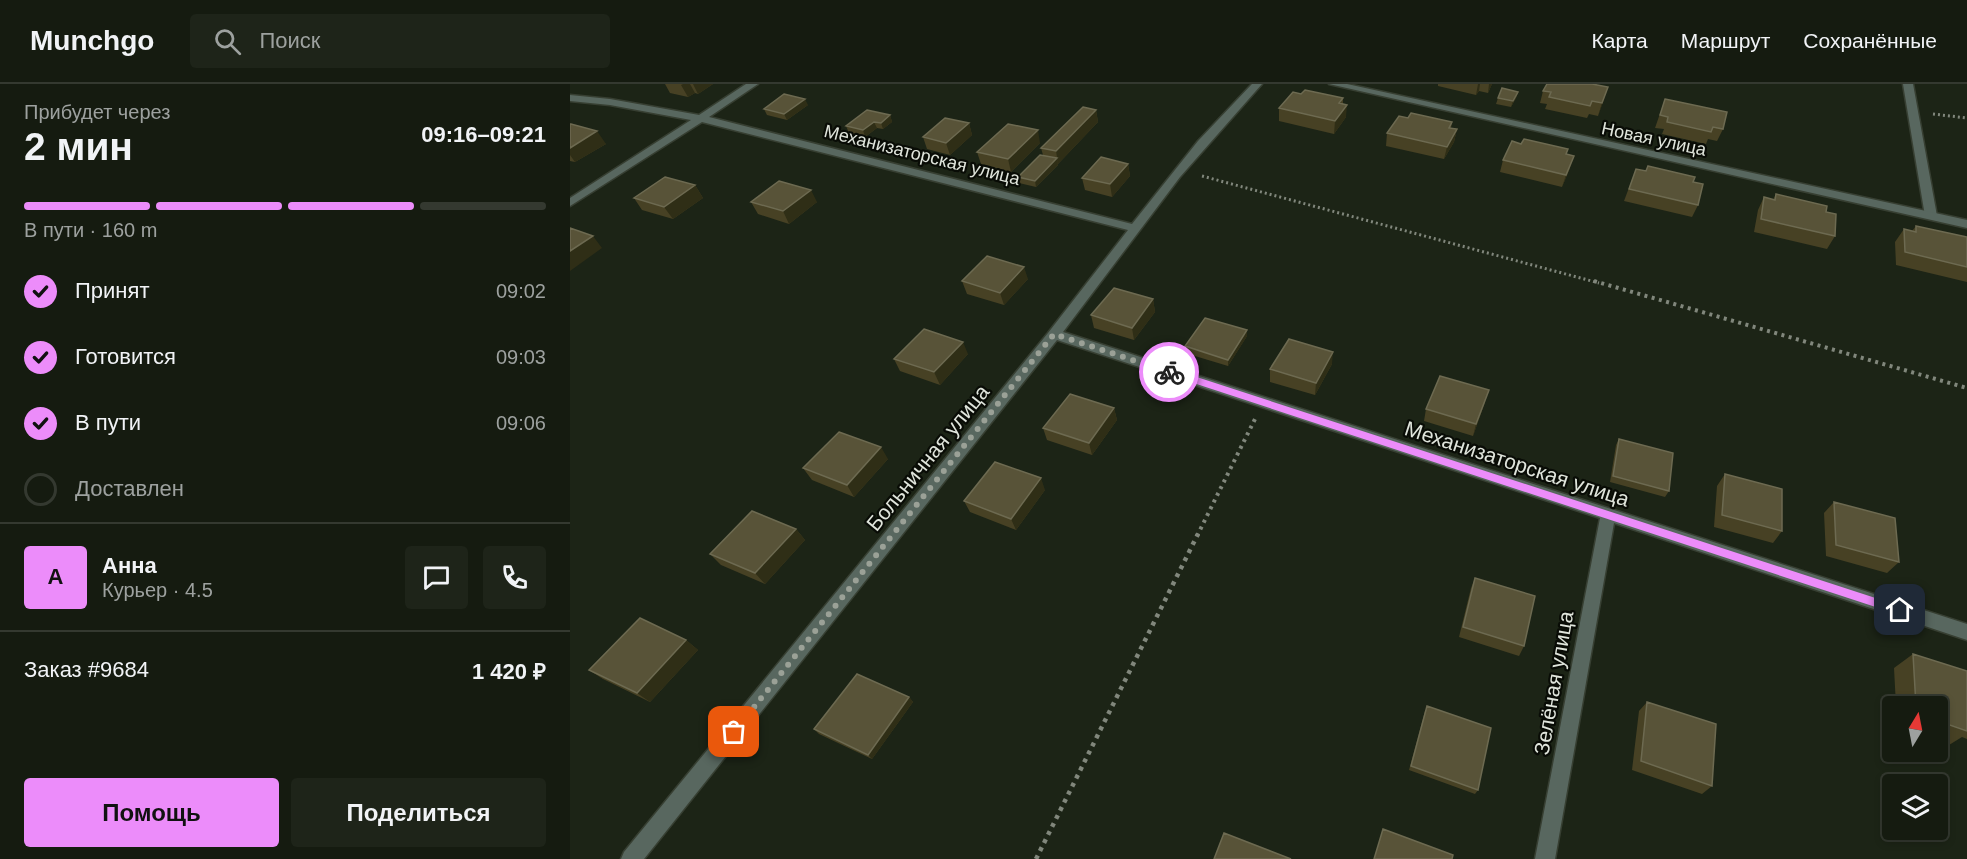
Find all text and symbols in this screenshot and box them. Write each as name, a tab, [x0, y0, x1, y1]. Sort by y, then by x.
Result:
search box	[190, 14, 610, 68]
text: Munchgo	[30, 25, 154, 56]
icon: search	[211, 25, 244, 58]
text: Поиск	[259, 28, 320, 53]
text: Карта	[1592, 29, 1648, 52]
text: Маршрут	[1681, 29, 1770, 52]
text: Сохранённые	[1803, 29, 1937, 52]
text: Прибудет через	[24, 101, 170, 123]
street label: Новая улица	[1600, 118, 1709, 160]
street label: Механизаторская улица	[822, 121, 1023, 189]
text: 09:16–09:21	[421, 122, 546, 147]
text: 2 мин	[24, 125, 133, 168]
text: В пути · 160 m	[24, 219, 157, 241]
icon: check	[24, 275, 57, 308]
text: Принят	[75, 278, 149, 303]
text: 09:02	[496, 280, 546, 302]
icon: check	[24, 341, 57, 374]
courier	[1139, 342, 1199, 402]
text: Готовится	[75, 344, 176, 369]
text: 09:03	[496, 346, 546, 368]
icon: bike	[1153, 356, 1186, 389]
street label: Больничная улица	[862, 380, 994, 535]
icon: check	[24, 407, 57, 440]
text: В пути	[75, 410, 141, 435]
text: 09:06	[496, 412, 546, 434]
street label: Механизаторская улица	[1402, 416, 1633, 511]
text: Доставлен	[75, 476, 184, 501]
button: chat	[405, 546, 468, 609]
button: phone	[483, 546, 546, 609]
text: Анна	[102, 553, 157, 578]
text: А	[48, 564, 63, 589]
text: Курьер · 4.5	[102, 579, 213, 601]
pin	[1874, 584, 1925, 635]
icon: home	[1883, 593, 1916, 626]
street label: Зелёная улица	[1530, 609, 1578, 757]
text: Заказ #9684	[24, 657, 149, 682]
text: 1 420 ₽	[472, 659, 546, 684]
north arrow	[1882, 696, 1948, 762]
map controls	[1882, 696, 1948, 840]
pin	[708, 706, 759, 757]
icon: bag	[717, 715, 750, 748]
button: layers	[1882, 774, 1948, 840]
button: Помощь	[24, 778, 279, 847]
button: Поделиться	[291, 778, 546, 847]

